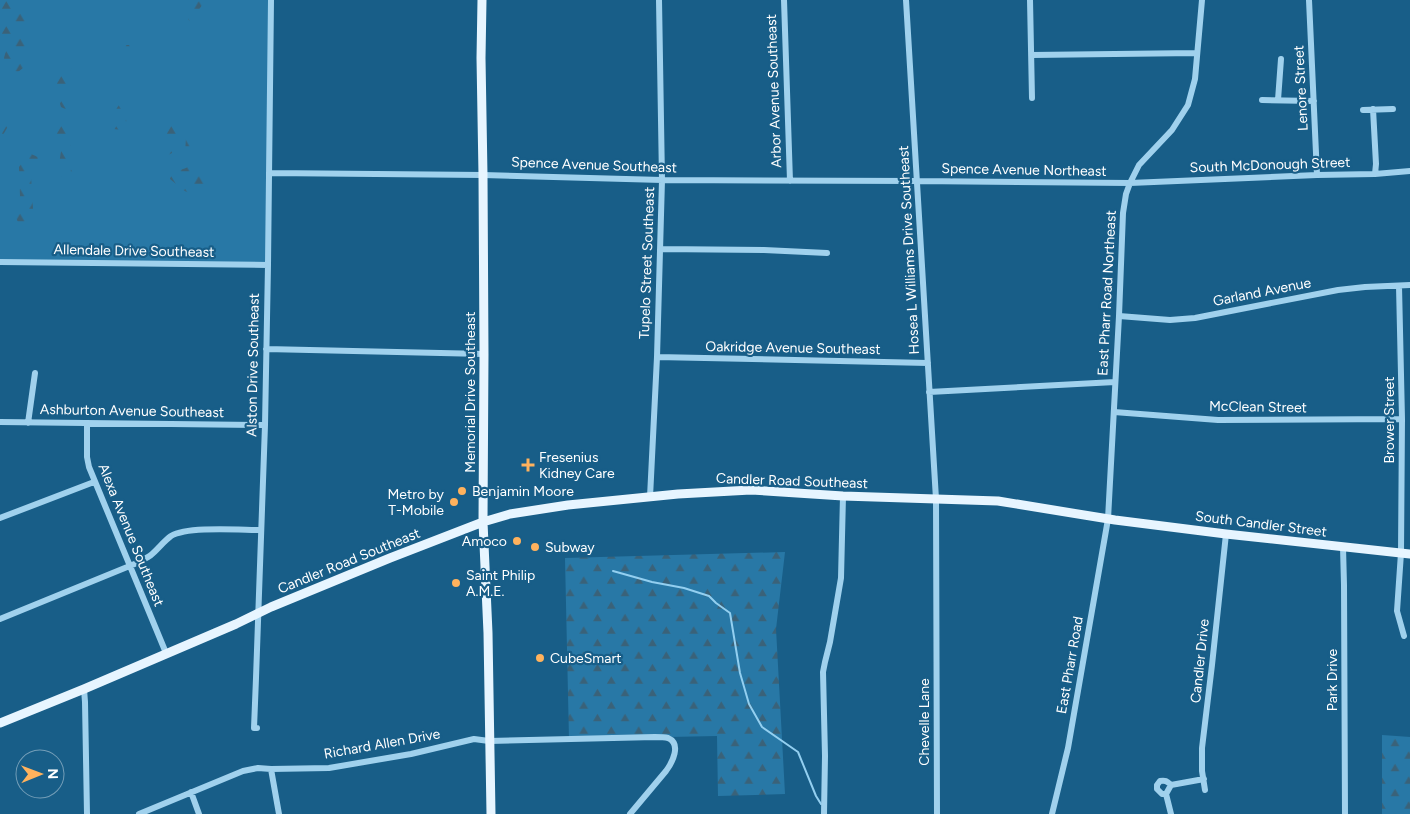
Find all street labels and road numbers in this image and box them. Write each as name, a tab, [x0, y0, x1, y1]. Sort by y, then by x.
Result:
street label: Arbor Avenue Southeast	[763, 14, 785, 168]
street label: Lenore Street	[1290, 45, 1312, 131]
street label: Hosea L Williams Drive Southeast	[895, 145, 923, 355]
street label: Spence Avenue Southeast	[511, 154, 677, 176]
street label: South McDonough Street	[1189, 154, 1351, 176]
street label: Spence Avenue Northeast	[941, 160, 1107, 180]
street label: Tupelo Street Southeast	[636, 187, 658, 339]
street label: East Pharr Road Northeast	[1094, 210, 1120, 376]
street label: Allendale Drive Southeast	[54, 241, 214, 261]
street label: Garland Avenue	[1212, 274, 1313, 310]
street label: Alston Drive Southeast	[243, 293, 263, 437]
street label: Memorial Drive Southeast	[462, 311, 479, 473]
street label: Oakridge Avenue Southeast	[705, 338, 881, 358]
street label: Brower Street	[1381, 376, 1398, 464]
street label: McClean Street	[1209, 398, 1307, 416]
street label: Ashburton Avenue Southeast	[40, 401, 224, 421]
street label: Alexa Avenue Southeast	[95, 461, 167, 609]
street label: Candler Road Southeast	[716, 470, 868, 492]
street label: South Candler Street	[1194, 507, 1328, 541]
street label: Candler Road Southeast	[275, 525, 423, 597]
street label: East Pharr Road	[1053, 615, 1087, 715]
street label: Candler Drive	[1187, 618, 1213, 704]
street label: Park Drive	[1324, 648, 1341, 711]
street label: Chevelle Lane	[916, 678, 933, 766]
street label: Richard Allen Drive	[322, 725, 442, 763]

